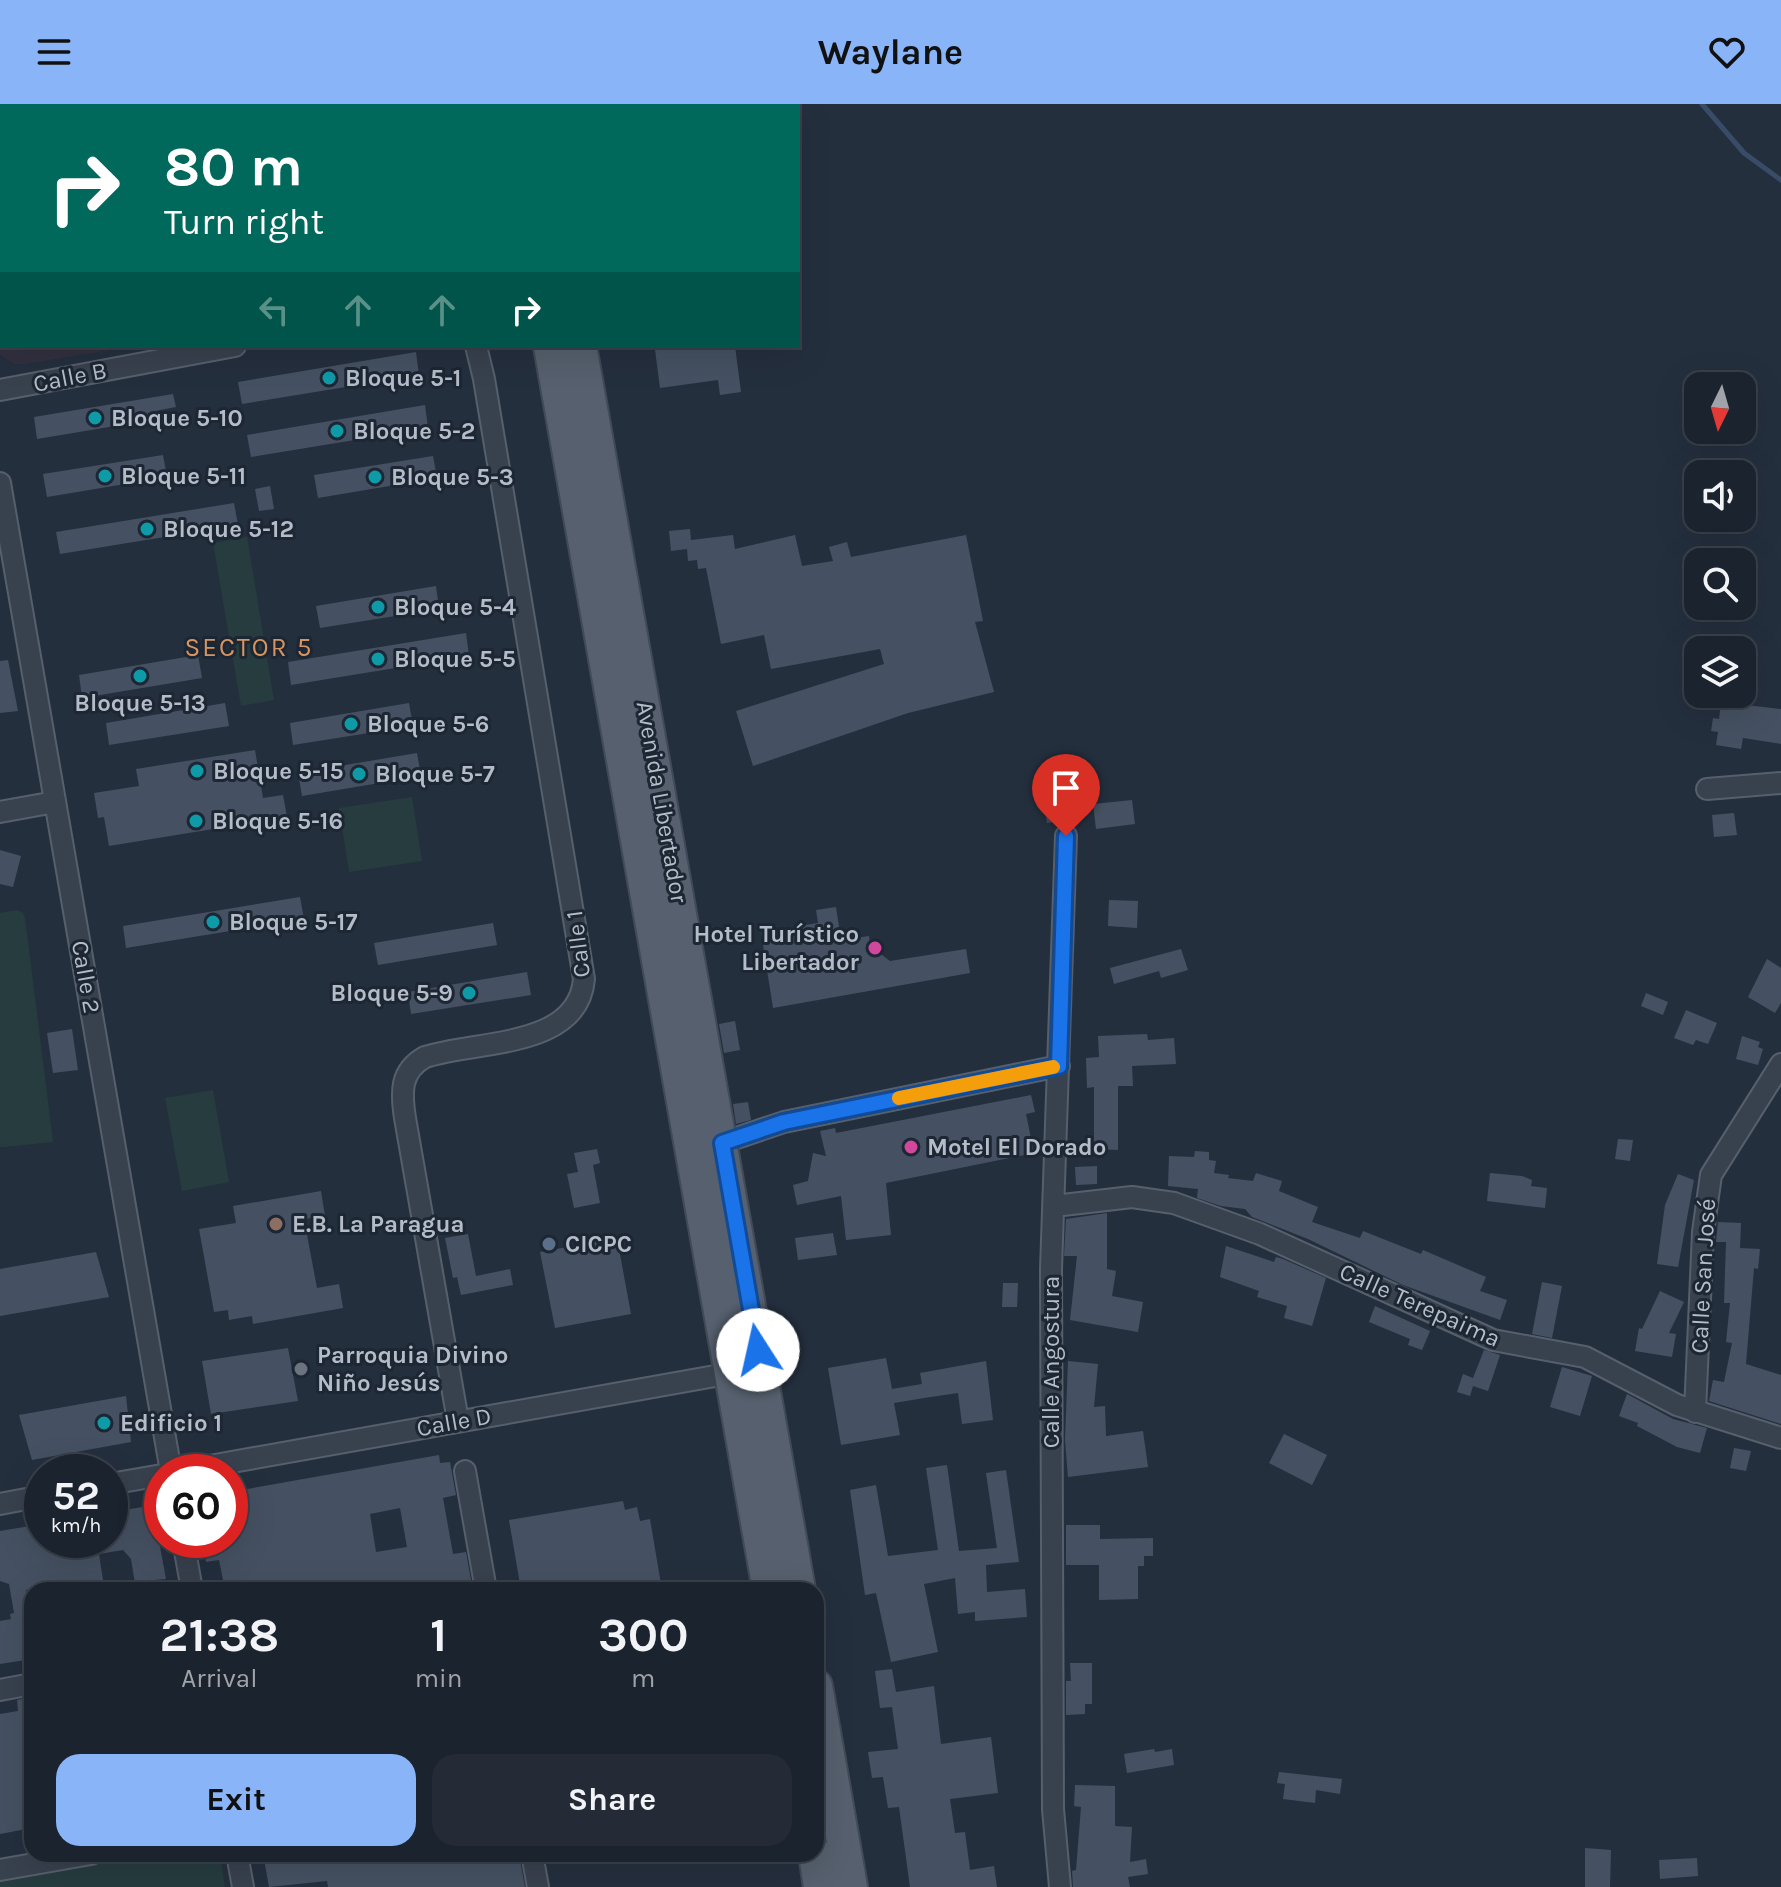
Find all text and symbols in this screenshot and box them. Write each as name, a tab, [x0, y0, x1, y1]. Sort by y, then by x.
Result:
icon: menu	[32, 30, 76, 74]
icon: heart	[1705, 30, 1749, 74]
text: Waylane	[818, 31, 963, 73]
text: 80 m	[164, 134, 303, 199]
icon: right	[32, 136, 136, 240]
text: Turn right	[164, 201, 324, 243]
icon: left	[252, 288, 296, 332]
icon: ahead	[336, 288, 380, 332]
icon: ahead	[420, 288, 464, 332]
icon: right	[504, 288, 548, 332]
street label: Calle B	[31, 356, 109, 398]
place label: Bloque 5-1	[345, 364, 461, 392]
marker: Bloque 5-1	[320, 369, 338, 387]
north arrow	[1684, 372, 1756, 444]
map controls	[1684, 372, 1756, 708]
place label: Bloque 5-10	[111, 404, 243, 432]
marker: Bloque 5-10	[86, 409, 104, 427]
place label: Bloque 5-2	[353, 417, 475, 445]
marker: Bloque 5-2	[328, 422, 346, 440]
button: sound	[1684, 460, 1756, 532]
place label: Bloque 5-11	[121, 462, 246, 490]
place label: Bloque 5-3	[391, 463, 514, 491]
marker: Bloque 5-11	[96, 467, 114, 485]
marker: Bloque 5-3	[366, 468, 384, 486]
place label: Bloque 5-12	[163, 515, 294, 543]
marker: Bloque 5-12	[138, 520, 156, 538]
button: search	[1684, 548, 1756, 620]
place label: Bloque 5-4	[394, 593, 516, 621]
marker: Bloque 5-4	[369, 598, 387, 616]
district label: SECTOR 5	[185, 632, 313, 663]
button: layers	[1684, 636, 1756, 708]
place label: Bloque 5-5	[394, 645, 516, 673]
marker: Bloque 5-5	[369, 650, 387, 668]
marker: Bloque 5-13	[131, 667, 149, 685]
place label: Bloque 5-13	[74, 689, 206, 717]
street label: Avenida Libertador	[630, 699, 694, 905]
place label: Bloque 5-6	[367, 710, 489, 738]
marker: Bloque 5-6	[342, 715, 360, 733]
pin	[1032, 754, 1100, 836]
place label: Bloque 5-15	[213, 757, 343, 785]
place label: Bloque 5-7	[375, 760, 495, 788]
marker: Bloque 5-15	[188, 762, 206, 780]
marker: Bloque 5-7	[350, 765, 368, 783]
icon: arrive	[1044, 766, 1088, 810]
place label: Bloque 5-16	[212, 807, 343, 835]
marker: Bloque 5-16	[187, 812, 205, 830]
place label: Bloque 5-17	[229, 908, 357, 936]
street label: Calle 1	[560, 909, 596, 979]
marker: Bloque 5-17	[204, 913, 222, 931]
place label: Hotel Turístico Libertador	[694, 920, 860, 976]
street label: Calle 2	[66, 938, 106, 1016]
marker: Hotel Turístico Libertador	[866, 939, 884, 957]
place label: Bloque 5-9	[331, 979, 453, 1007]
marker: Bloque 5-9	[460, 984, 478, 1002]
place label: Motel El Dorado	[927, 1133, 1106, 1161]
marker: Motel El Dorado	[902, 1138, 920, 1156]
street label: Calle San José	[1685, 1198, 1721, 1354]
place label: E.B. La Paragua	[292, 1210, 464, 1238]
marker: E.B. La Paragua	[267, 1215, 285, 1233]
place label: CICPC	[565, 1230, 632, 1258]
marker: CICPC	[540, 1235, 558, 1253]
street label: Calle Terepaima	[1335, 1257, 1505, 1353]
street label: Calle Angostura	[1037, 1276, 1065, 1448]
position arrow	[716, 1308, 800, 1392]
place label: Parroquia Divino Niño Jesús	[317, 1341, 508, 1397]
marker: Parroquia Divino Niño Jesús	[292, 1360, 310, 1378]
street label: Calle D	[415, 1402, 493, 1442]
place label: Edificio 1	[120, 1409, 222, 1437]
marker: Edificio 1	[95, 1414, 113, 1432]
speed limit sign: 60	[144, 1454, 248, 1558]
text: 52	[52, 1472, 100, 1519]
text: km/h	[51, 1514, 101, 1537]
text: 21:38	[159, 1607, 279, 1663]
text: 1	[430, 1607, 447, 1663]
text: 300	[598, 1607, 689, 1663]
text: Arrival	[181, 1663, 257, 1694]
text: min	[415, 1663, 463, 1694]
text: m	[631, 1663, 655, 1694]
button: Exit	[56, 1754, 416, 1846]
button: Share	[432, 1754, 792, 1846]

